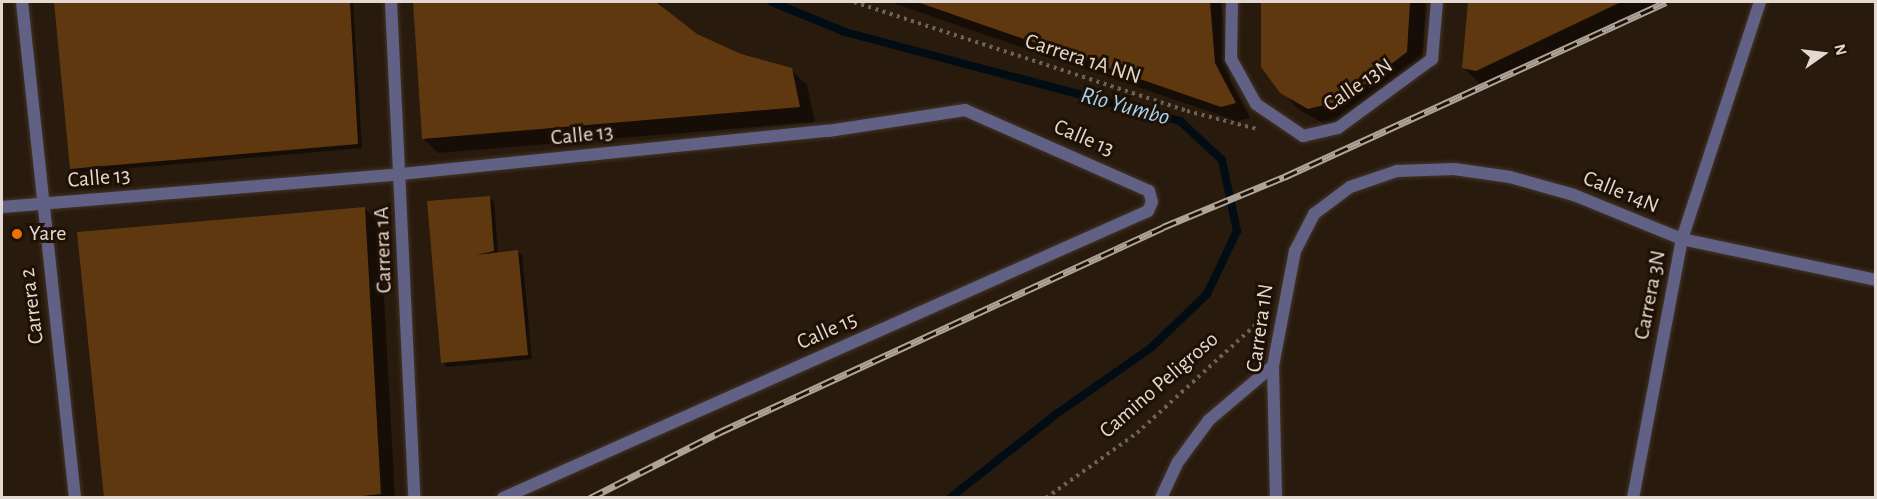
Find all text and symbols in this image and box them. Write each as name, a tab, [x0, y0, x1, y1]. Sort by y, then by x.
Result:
north arrow	[1793, 24, 1853, 84]
street label: Carrera 1A NN	[1022, 28, 1144, 90]
text: N	[1831, 42, 1850, 57]
street label: Calle 13N	[1318, 52, 1398, 118]
water label: Río Yumbo	[1077, 81, 1173, 133]
street label: Calle 13	[1050, 114, 1118, 162]
street label: Calle 13	[549, 119, 615, 151]
street label: Calle 13	[67, 162, 131, 194]
street label: Calle 14N	[1579, 165, 1663, 219]
street label: Carrera 1A	[368, 206, 398, 294]
place label: Yare	[29, 221, 66, 247]
marker: Yare	[10, 227, 24, 241]
street label: Carrera 3N	[1628, 248, 1672, 342]
street label: Carrera 2	[14, 266, 50, 346]
street label: Carrera 1N	[1241, 282, 1279, 374]
street label: Calle 15	[793, 306, 861, 356]
street label: Camino Peligroso	[1094, 326, 1224, 444]

